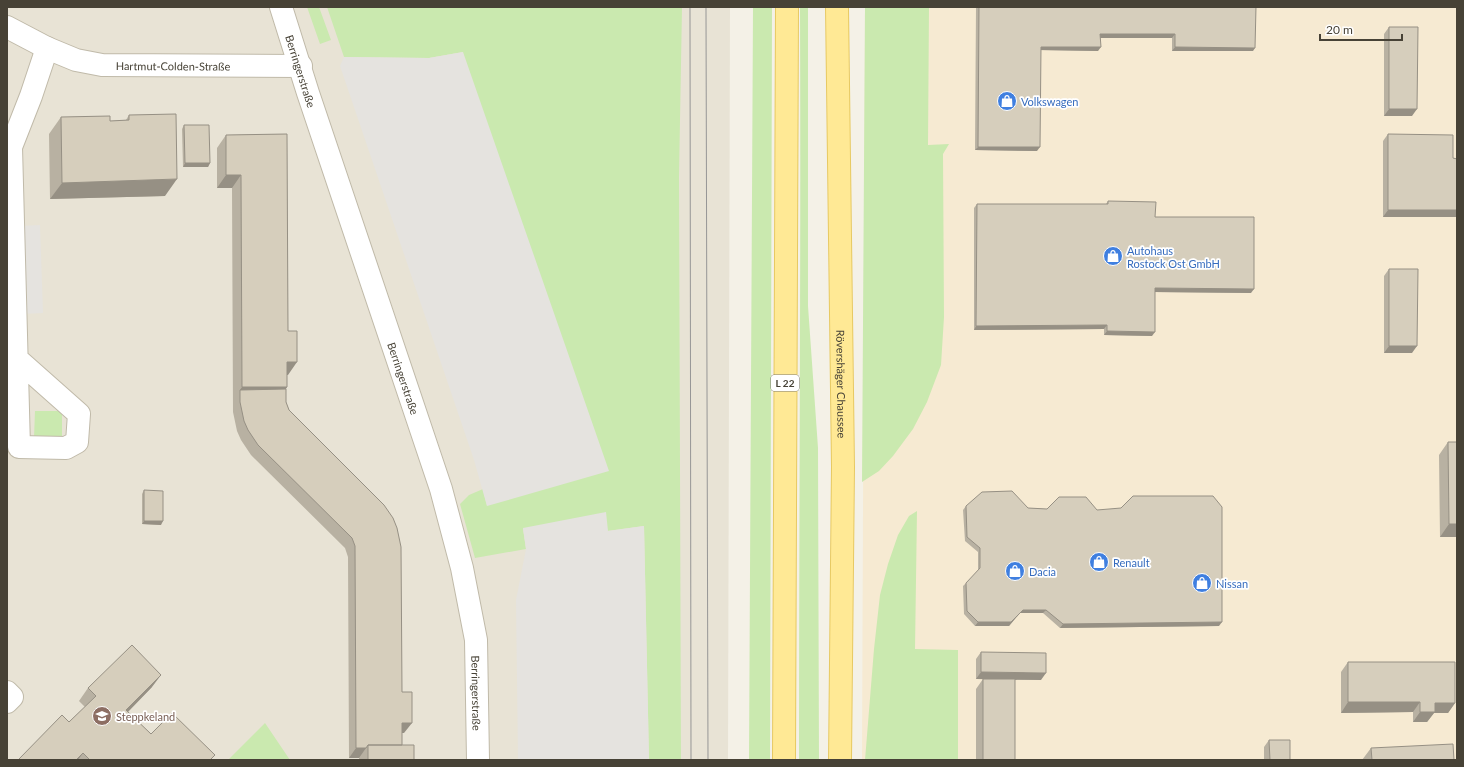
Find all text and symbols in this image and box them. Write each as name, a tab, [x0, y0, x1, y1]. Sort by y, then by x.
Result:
scale bar	[1320, 16, 1402, 42]
text: 20 m	[1326, 22, 1353, 37]
street label: Berringerstraße	[284, 33, 319, 109]
street label: Hartmut-Colden-Straße	[116, 59, 230, 72]
shop icon: Volkswagen	[996, 90, 1018, 112]
place label: Volkswagen	[1021, 95, 1078, 108]
place label: Autohaus Rostock Ost GmbH	[1127, 244, 1220, 270]
shop icon: Autohaus Rostock Ost GmbH	[1102, 245, 1124, 267]
street label: Rövershäger Chaussee	[835, 330, 849, 439]
street label: Berringerstraße	[386, 340, 422, 416]
road number: L 22	[771, 375, 799, 391]
shop icon: Renault	[1088, 551, 1110, 573]
place label: Renault	[1113, 556, 1150, 569]
shop icon: Dacia	[1004, 560, 1026, 582]
place label: Dacia	[1029, 565, 1056, 578]
shop icon: Nissan	[1191, 572, 1213, 594]
place label: Nissan	[1216, 577, 1248, 590]
street label: Berringerstraße	[470, 655, 484, 731]
school or university icon: Steppkeland	[91, 705, 113, 727]
place label: Steppkeland	[116, 710, 175, 723]

